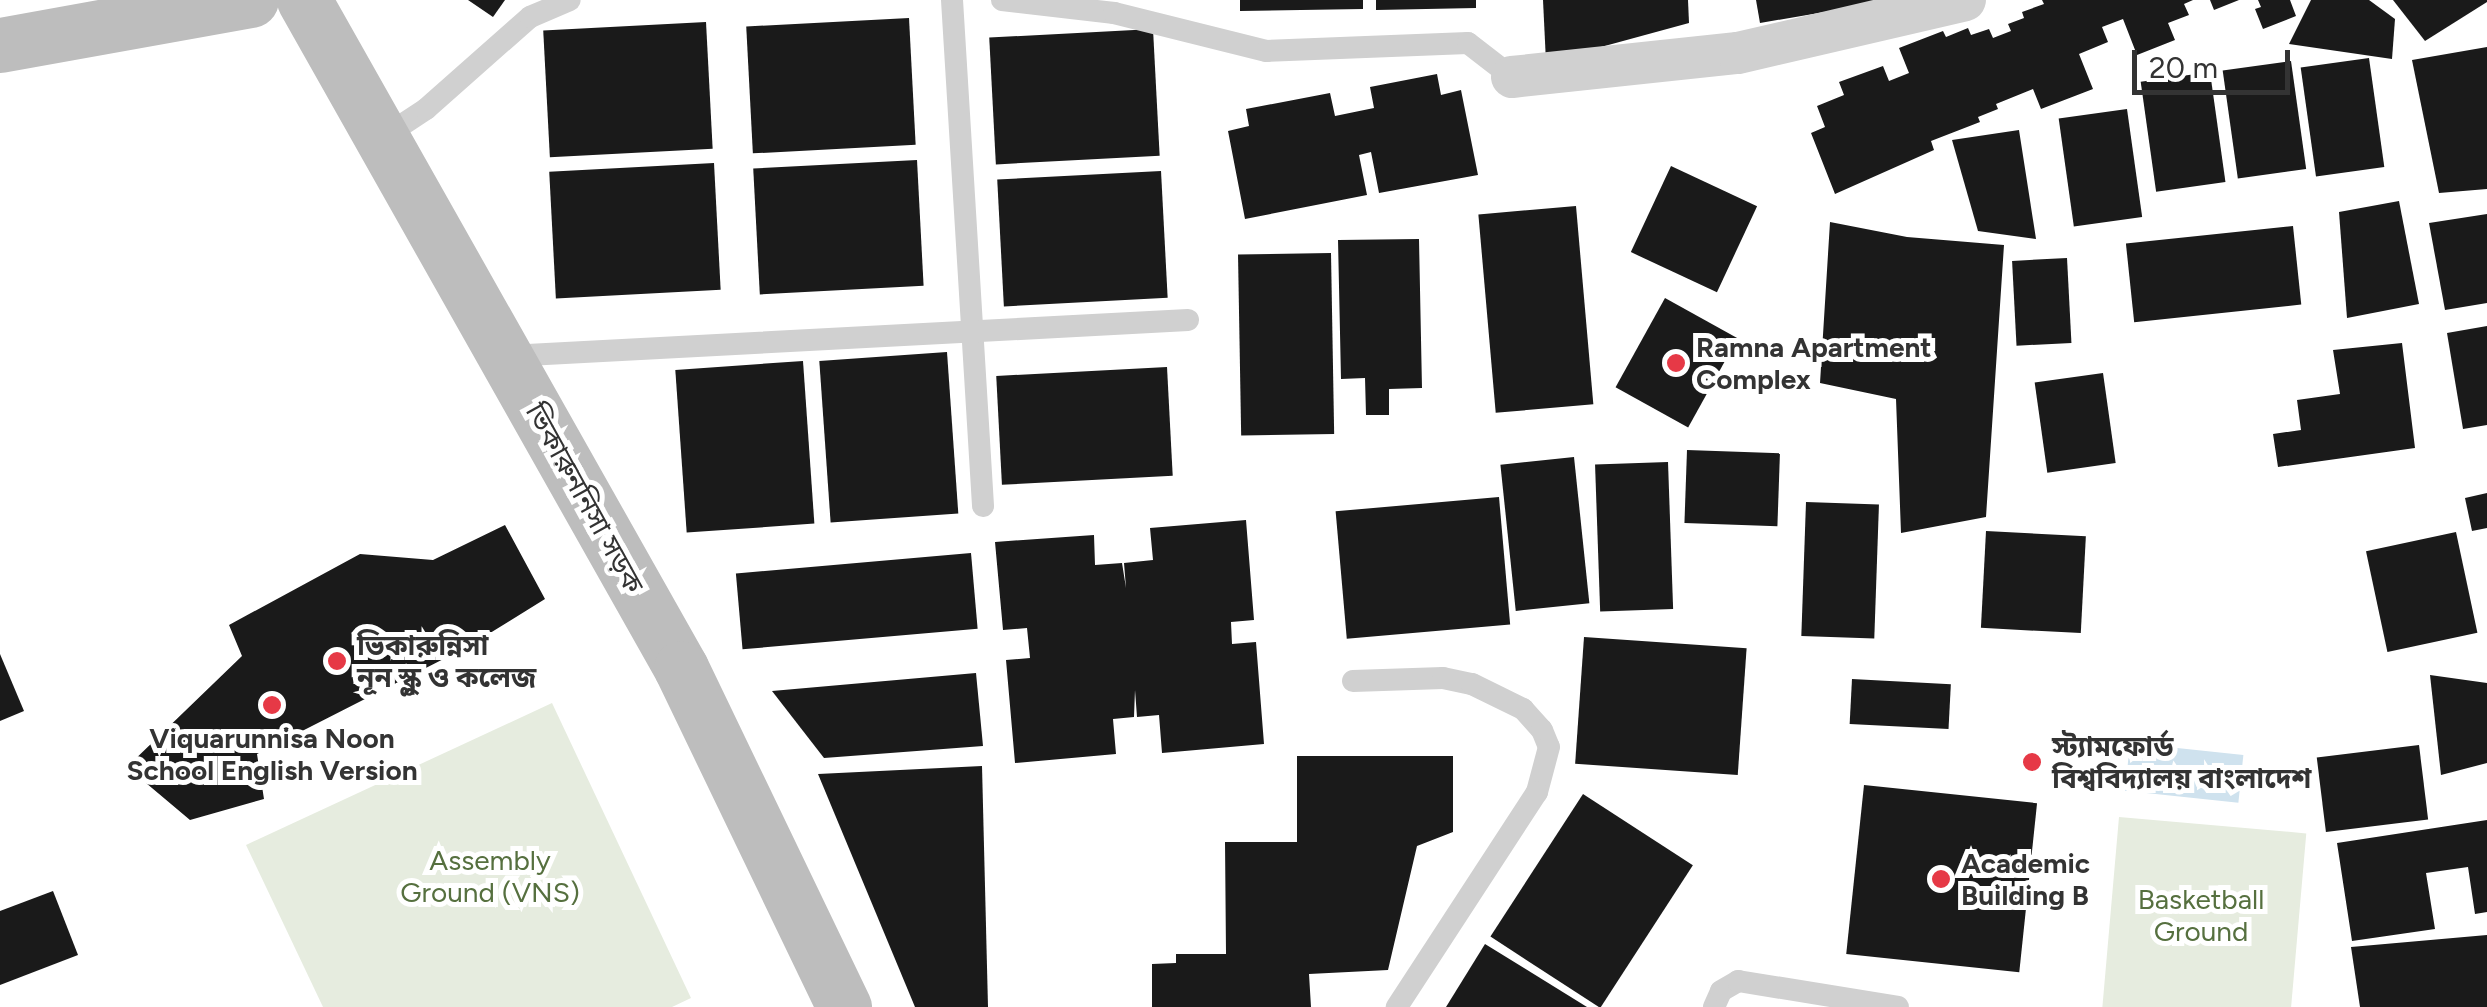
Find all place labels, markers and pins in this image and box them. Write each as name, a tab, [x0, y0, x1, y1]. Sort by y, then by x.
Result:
place label: Ramna Apartment Complex	[1696, 330, 1932, 396]
marker: Ramna Apartment Complex	[1665, 352, 1687, 374]
place label: ভিকারুন্নিসা নূন স্কুল ও কলেজ	[357, 628, 536, 694]
marker: ভিকারুন্নিসা নূন স্কুল ও কলেজ	[326, 650, 348, 672]
marker: Viquarunnisa Noon School English Version	[261, 694, 283, 716]
place label: Viquarunnisa Noon School English Version	[126, 721, 418, 787]
place label: স্ট্যামফোর্ড বিশ্ববিদ্যালয় বাংলাদেশ	[2052, 729, 2311, 795]
marker: স্ট্যামফোর্ড বিশ্ববিদ্যালয় বাংলাদেশ	[2021, 751, 2043, 773]
place label: Academic Building B	[1961, 846, 2090, 912]
marker: Academic Building B	[1930, 868, 1952, 890]

